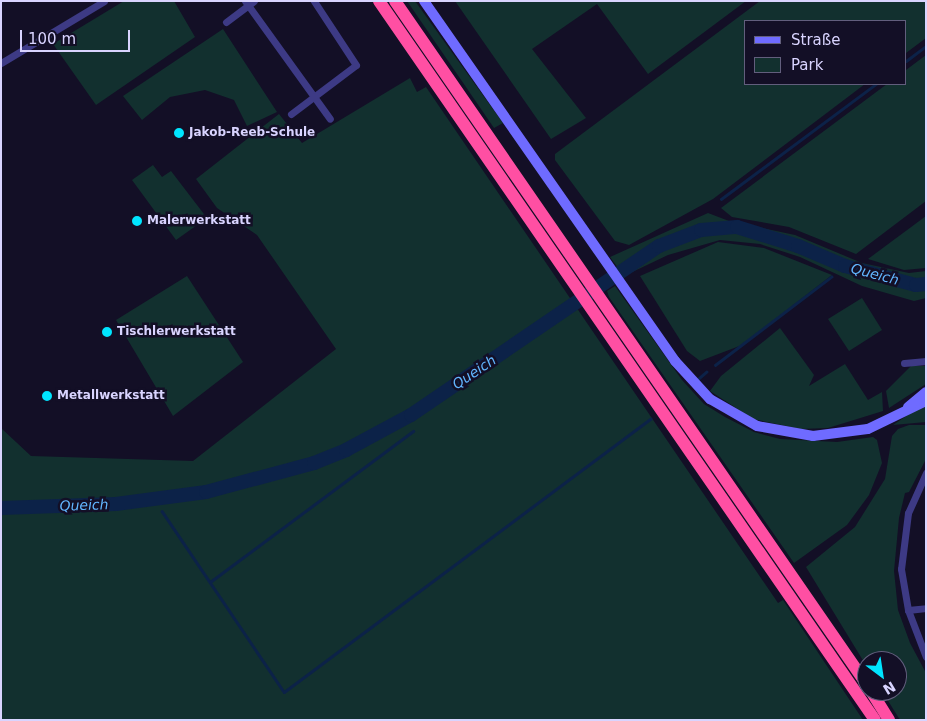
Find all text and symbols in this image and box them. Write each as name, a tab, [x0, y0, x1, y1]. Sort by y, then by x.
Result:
scale bar	[22, 20, 132, 52]
legend	[744, 20, 907, 85]
text: 100 m	[28, 30, 76, 48]
text: Straße	[791, 31, 840, 49]
text: Park	[791, 56, 823, 74]
place label: Jakob-Reeb-Schule	[189, 126, 315, 140]
marker: Jakob-Reeb-Schule	[173, 127, 185, 139]
place label: Malerwerkstatt	[147, 214, 251, 228]
marker: Malerwerkstatt	[131, 215, 143, 227]
water label: Queich	[849, 260, 901, 288]
place label: Tischlerwerkstatt	[117, 325, 236, 339]
marker: Tischlerwerkstatt	[101, 326, 113, 338]
water label: Queich	[449, 351, 499, 393]
place label: Metallwerkstatt	[57, 389, 165, 403]
marker: Metallwerkstatt	[41, 390, 53, 402]
water label: Queich	[59, 496, 109, 514]
north arrow	[857, 651, 907, 701]
text: N	[880, 678, 898, 698]

